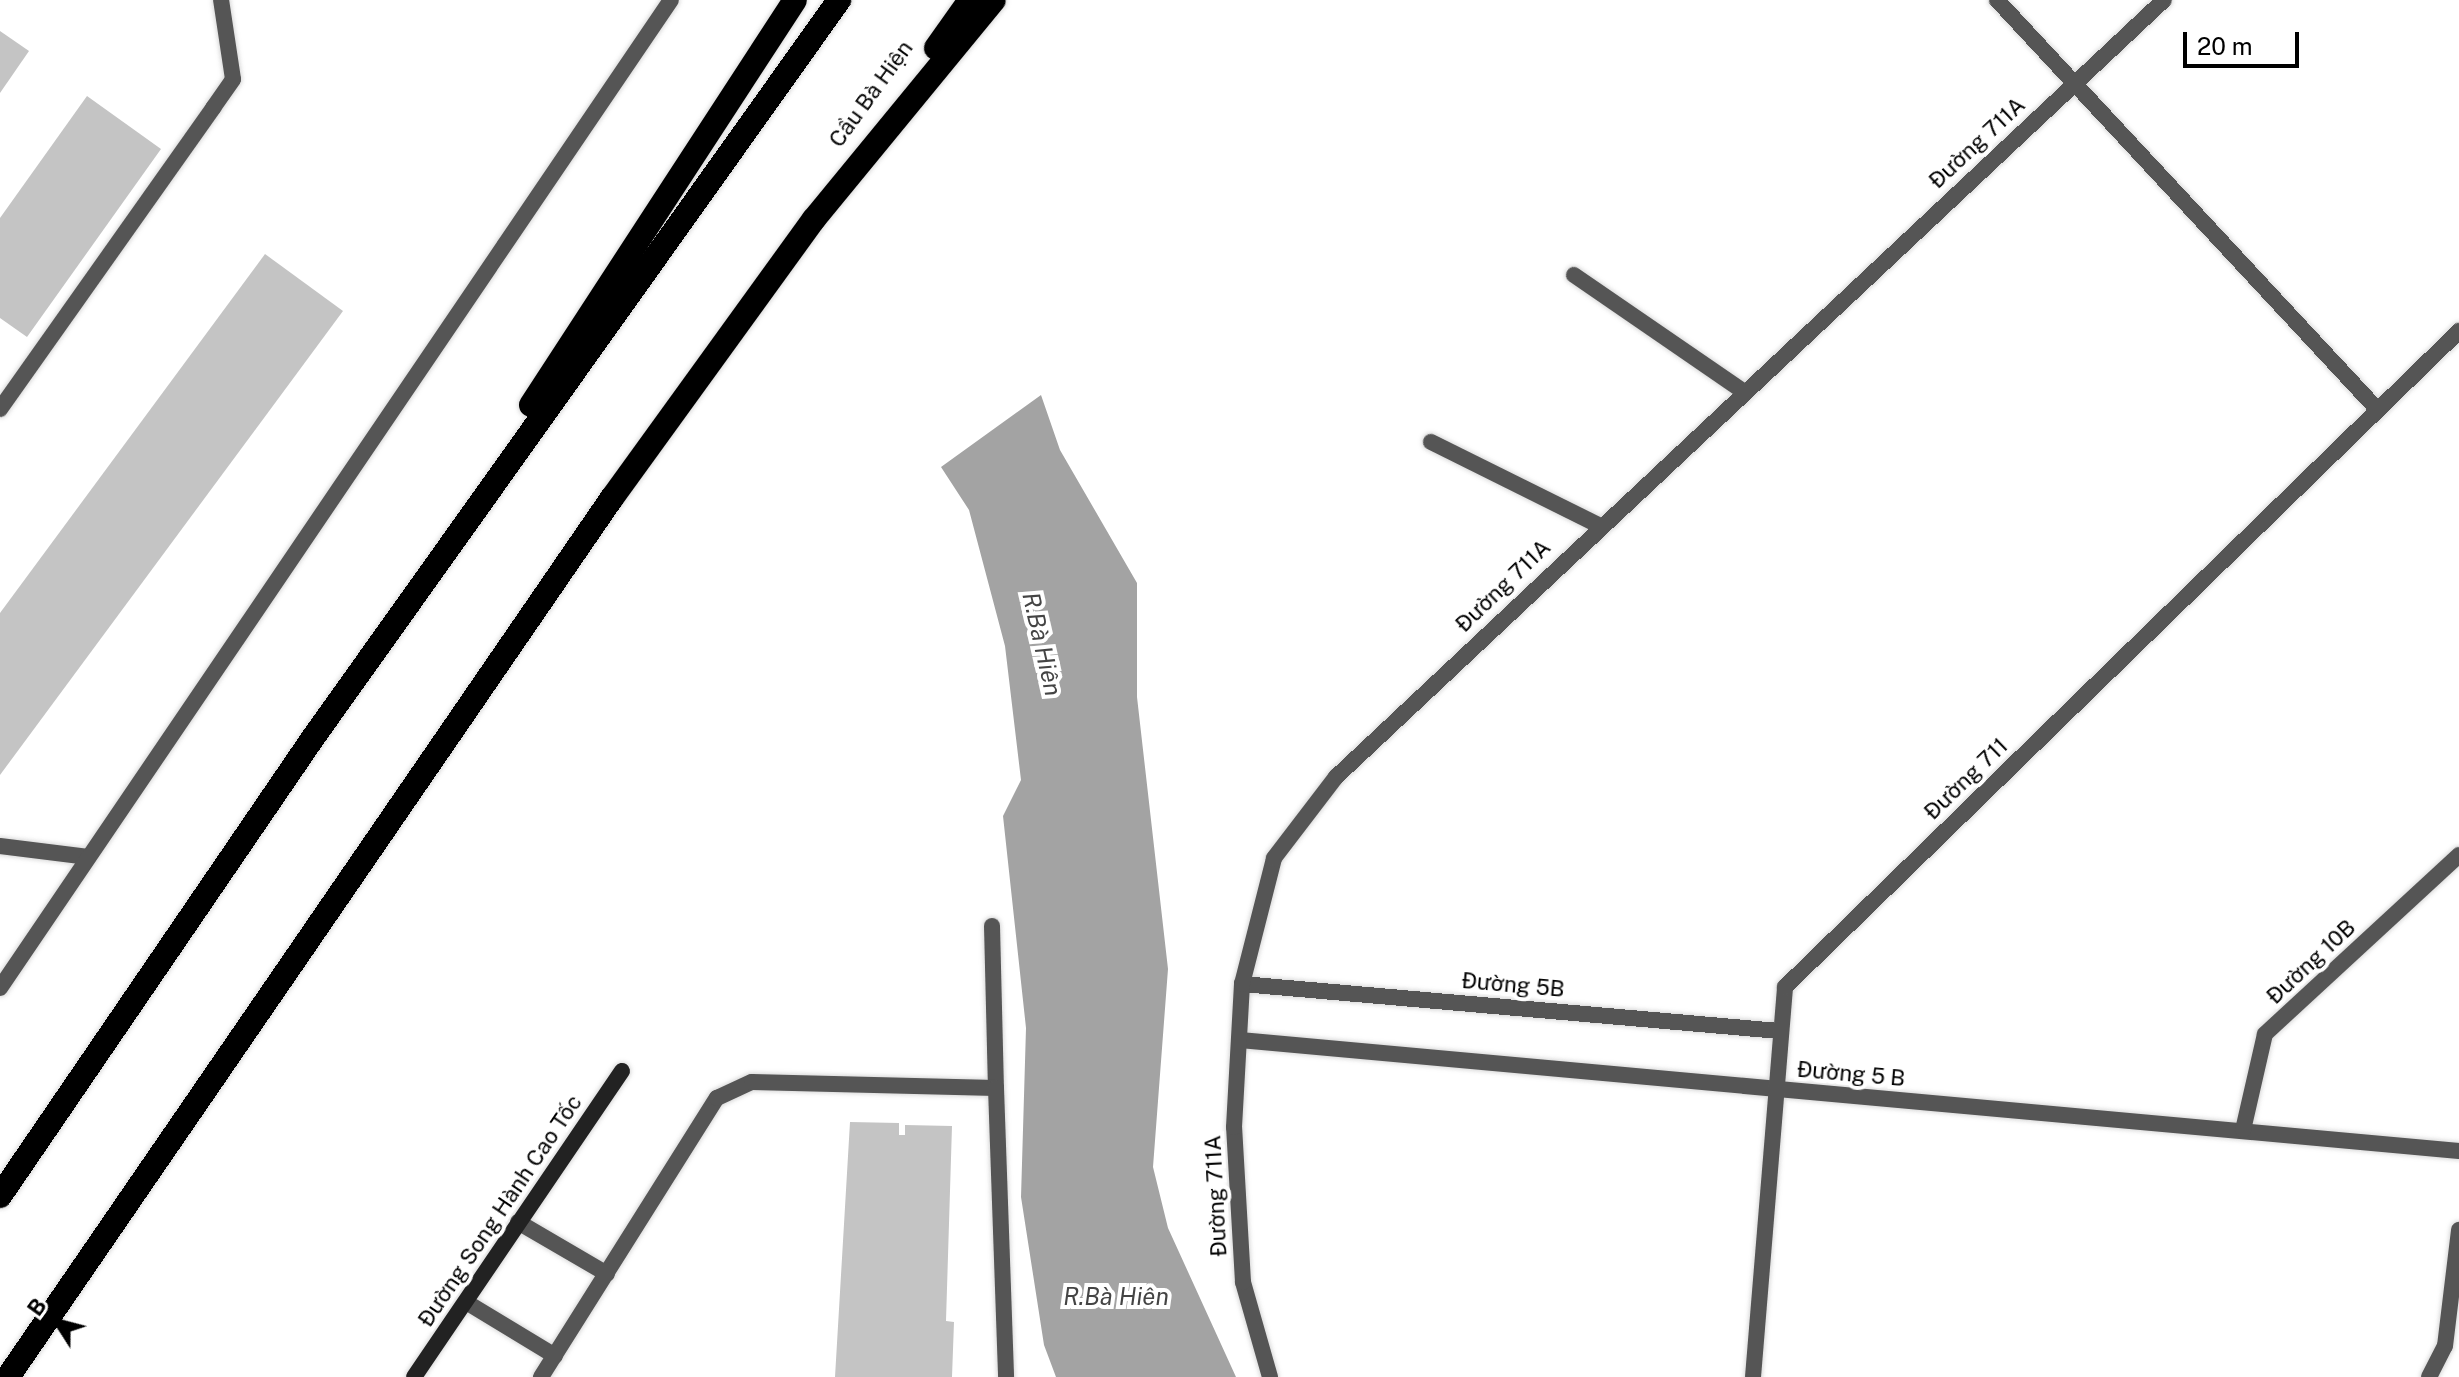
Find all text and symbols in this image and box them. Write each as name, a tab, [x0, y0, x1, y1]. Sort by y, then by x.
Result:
scale bar	[2187, 16, 2303, 66]
text: 20 m	[2197, 32, 2253, 60]
street label: Cầu Bà Hiện	[824, 36, 918, 152]
street label: Đường 711A	[1924, 92, 2030, 194]
street label: Đường 711A	[1450, 534, 1556, 638]
water label: R.Bà Hiên	[1016, 589, 1068, 699]
street label: Đường 711	[1919, 733, 2013, 825]
street label: Đường 10B	[2261, 914, 2361, 1010]
street label: Đường 5B	[1460, 967, 1566, 1003]
street label: Đường 5 B	[1796, 1056, 1906, 1092]
street label: Đường Song Hành Cao Tốc	[412, 1090, 588, 1332]
street label: Đường 711A	[1200, 1135, 1232, 1257]
north arrow	[16, 1281, 96, 1361]
water label: R.Bà Hiên	[1063, 1283, 1169, 1311]
text: B	[22, 1293, 52, 1321]

